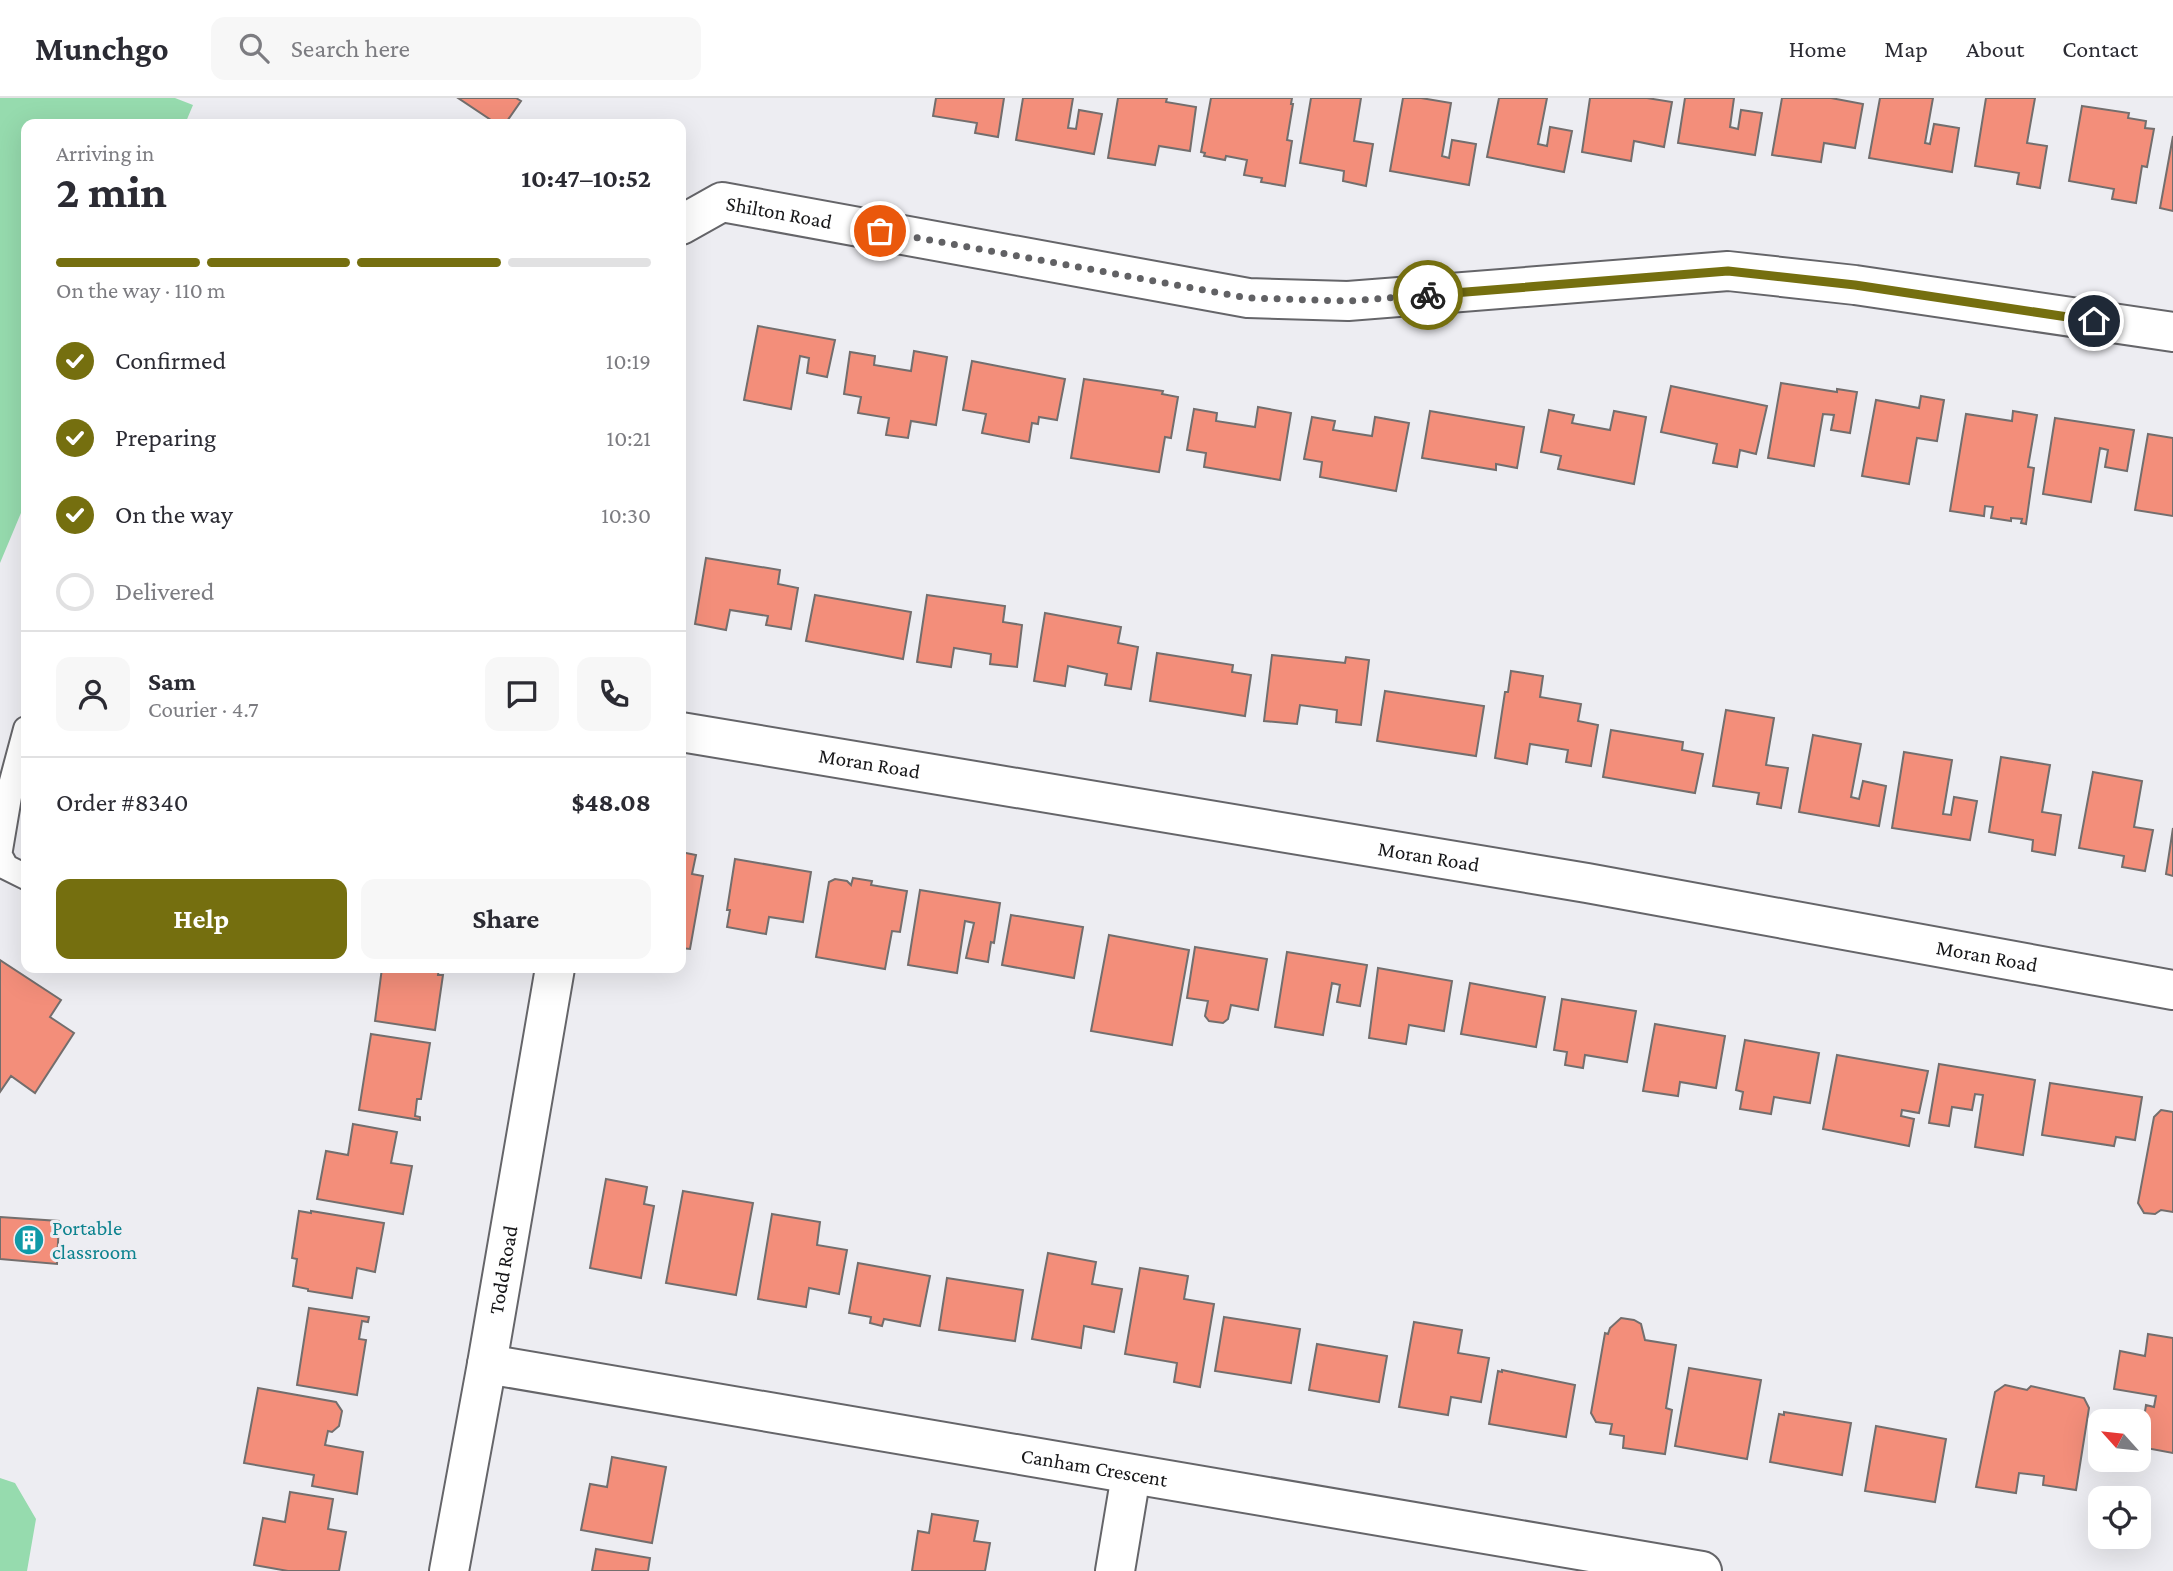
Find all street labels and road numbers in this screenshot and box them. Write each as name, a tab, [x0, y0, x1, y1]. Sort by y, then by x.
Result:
street label: Shilton Road	[724, 191, 834, 234]
street label: Moran Road	[817, 743, 922, 784]
street label: Moran Road	[1376, 836, 1481, 877]
street label: Moran Road	[1934, 935, 2039, 977]
street label: Todd Road	[484, 1224, 523, 1316]
street label: Canham Crescent	[1019, 1443, 1170, 1492]

